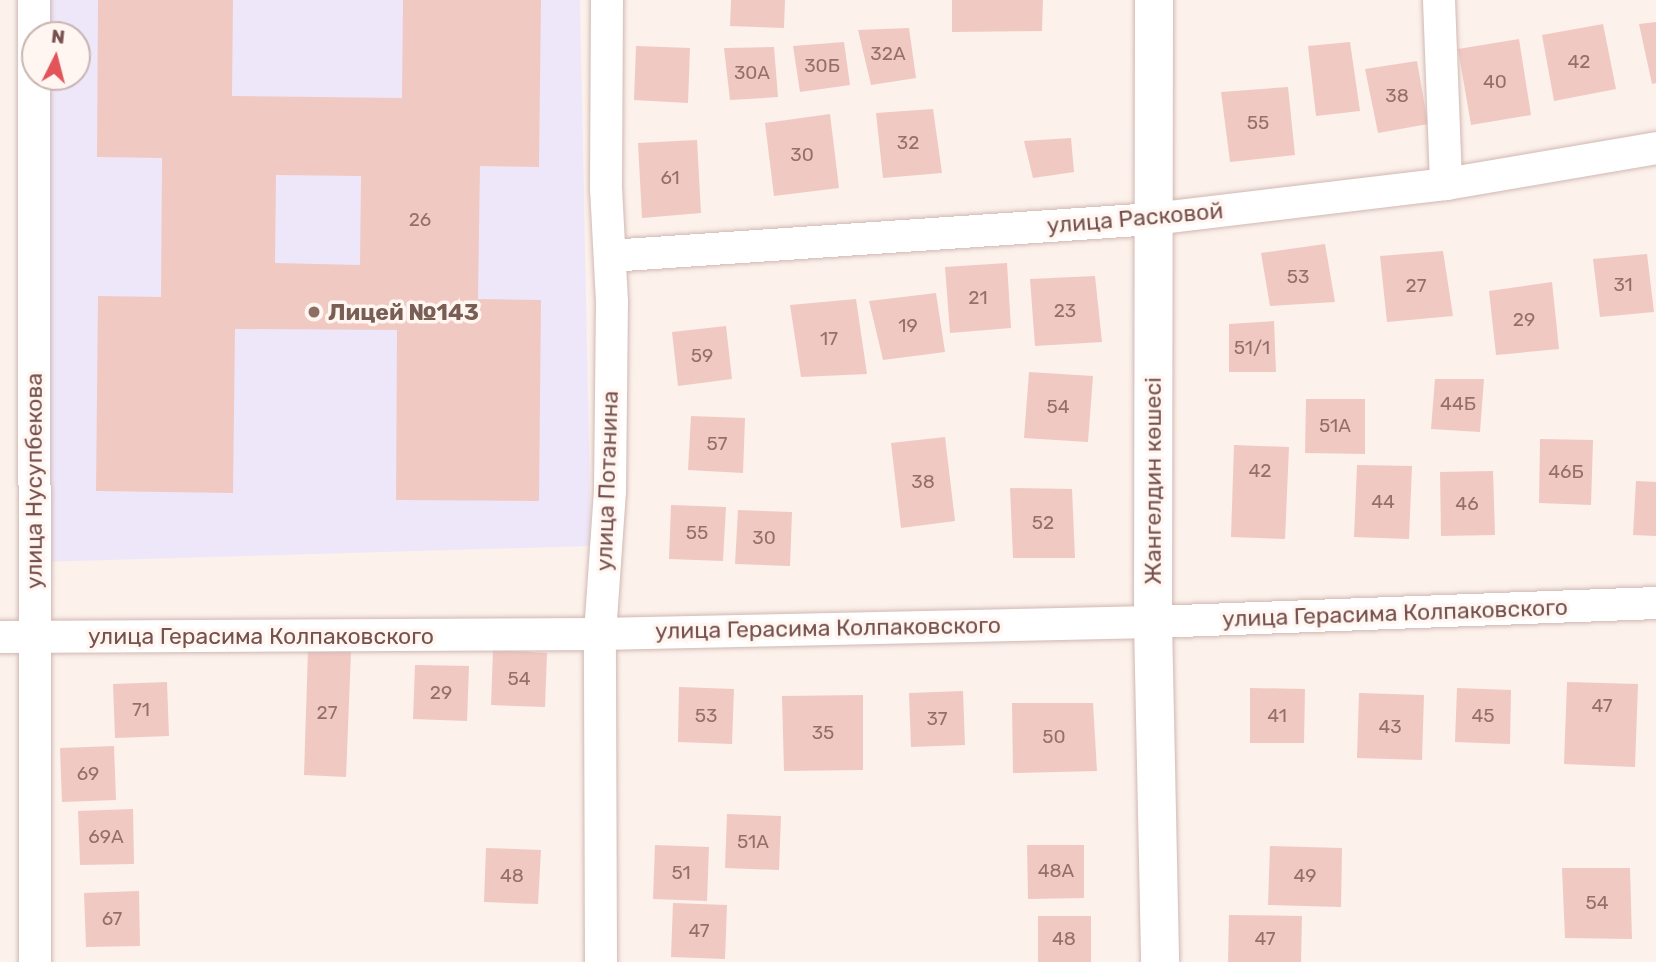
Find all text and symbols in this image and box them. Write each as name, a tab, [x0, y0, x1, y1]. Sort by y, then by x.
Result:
north arrow	[21, 21, 91, 91]
text: N	[50, 24, 66, 49]
house number: 32А	[870, 43, 906, 65]
house number: 42	[1568, 51, 1590, 73]
house number: 30Б	[804, 55, 840, 77]
house number: 30А	[734, 62, 770, 84]
house number: 40	[1483, 71, 1507, 93]
house number: 38	[1385, 85, 1409, 107]
house number: 55	[1247, 112, 1269, 134]
house number: 32	[897, 132, 919, 154]
house number: 30	[790, 144, 814, 166]
house number: 61	[660, 167, 680, 189]
street label: улица Расковой	[1046, 197, 1224, 239]
house number: 26	[409, 209, 431, 231]
house number: 53	[1287, 266, 1309, 288]
house number: 31	[1613, 274, 1633, 296]
house number: 27	[1406, 275, 1426, 297]
house number: 21	[968, 287, 988, 309]
place label: Лицей №143	[328, 298, 479, 326]
house number: 23	[1054, 300, 1076, 322]
marker: Лицей №143	[306, 304, 322, 320]
house number: 29	[1513, 309, 1535, 331]
house number: 19	[898, 315, 918, 337]
house number: 17	[820, 328, 838, 350]
house number: 51/1	[1234, 337, 1270, 359]
house number: 59	[691, 345, 713, 367]
street label: улица Нусупбекова	[20, 373, 48, 589]
street label: Жангелдин көшесі	[1139, 377, 1167, 585]
street label: улица Потанина	[590, 390, 624, 572]
house number: 44Б	[1440, 393, 1476, 415]
house number: 54	[1046, 396, 1070, 418]
house number: 51А	[1319, 415, 1351, 437]
house number: 57	[706, 433, 728, 455]
house number: 42	[1249, 460, 1271, 482]
house number: 46Б	[1548, 461, 1584, 483]
house number: 38	[911, 471, 935, 493]
house number: 44	[1371, 491, 1395, 513]
house number: 46	[1455, 493, 1479, 515]
house number: 52	[1032, 512, 1054, 534]
house number: 55	[686, 522, 708, 544]
house number: 30	[752, 527, 776, 549]
street label: улица Герасима Колпаковского	[1222, 593, 1568, 633]
street label: улица Герасима Колпаковского	[655, 611, 1001, 645]
street label: улица Герасима Колпаковского	[88, 622, 434, 650]
house number: 54	[507, 668, 531, 690]
house number: 29	[430, 682, 452, 704]
house number: 47	[1591, 695, 1613, 717]
house number: 71	[132, 699, 150, 721]
house number: 27	[317, 702, 337, 724]
house number: 53	[695, 705, 717, 727]
house number: 41	[1267, 705, 1287, 727]
house number: 45	[1471, 705, 1495, 727]
house number: 37	[926, 708, 948, 730]
house number: 43	[1378, 716, 1402, 738]
house number: 35	[812, 722, 834, 744]
house number: 50	[1042, 726, 1066, 748]
house number: 69	[77, 763, 99, 785]
house number: 69А	[88, 826, 124, 848]
house number: 51А	[737, 831, 769, 853]
house number: 48А	[1038, 860, 1074, 882]
house number: 51	[671, 862, 691, 884]
house number: 48	[500, 865, 524, 887]
house number: 49	[1294, 865, 1316, 887]
house number: 54	[1585, 892, 1609, 914]
house number: 67	[102, 908, 122, 930]
house number: 47	[688, 920, 710, 942]
house number: 48	[1052, 928, 1076, 950]
house number: 47	[1254, 928, 1276, 950]

